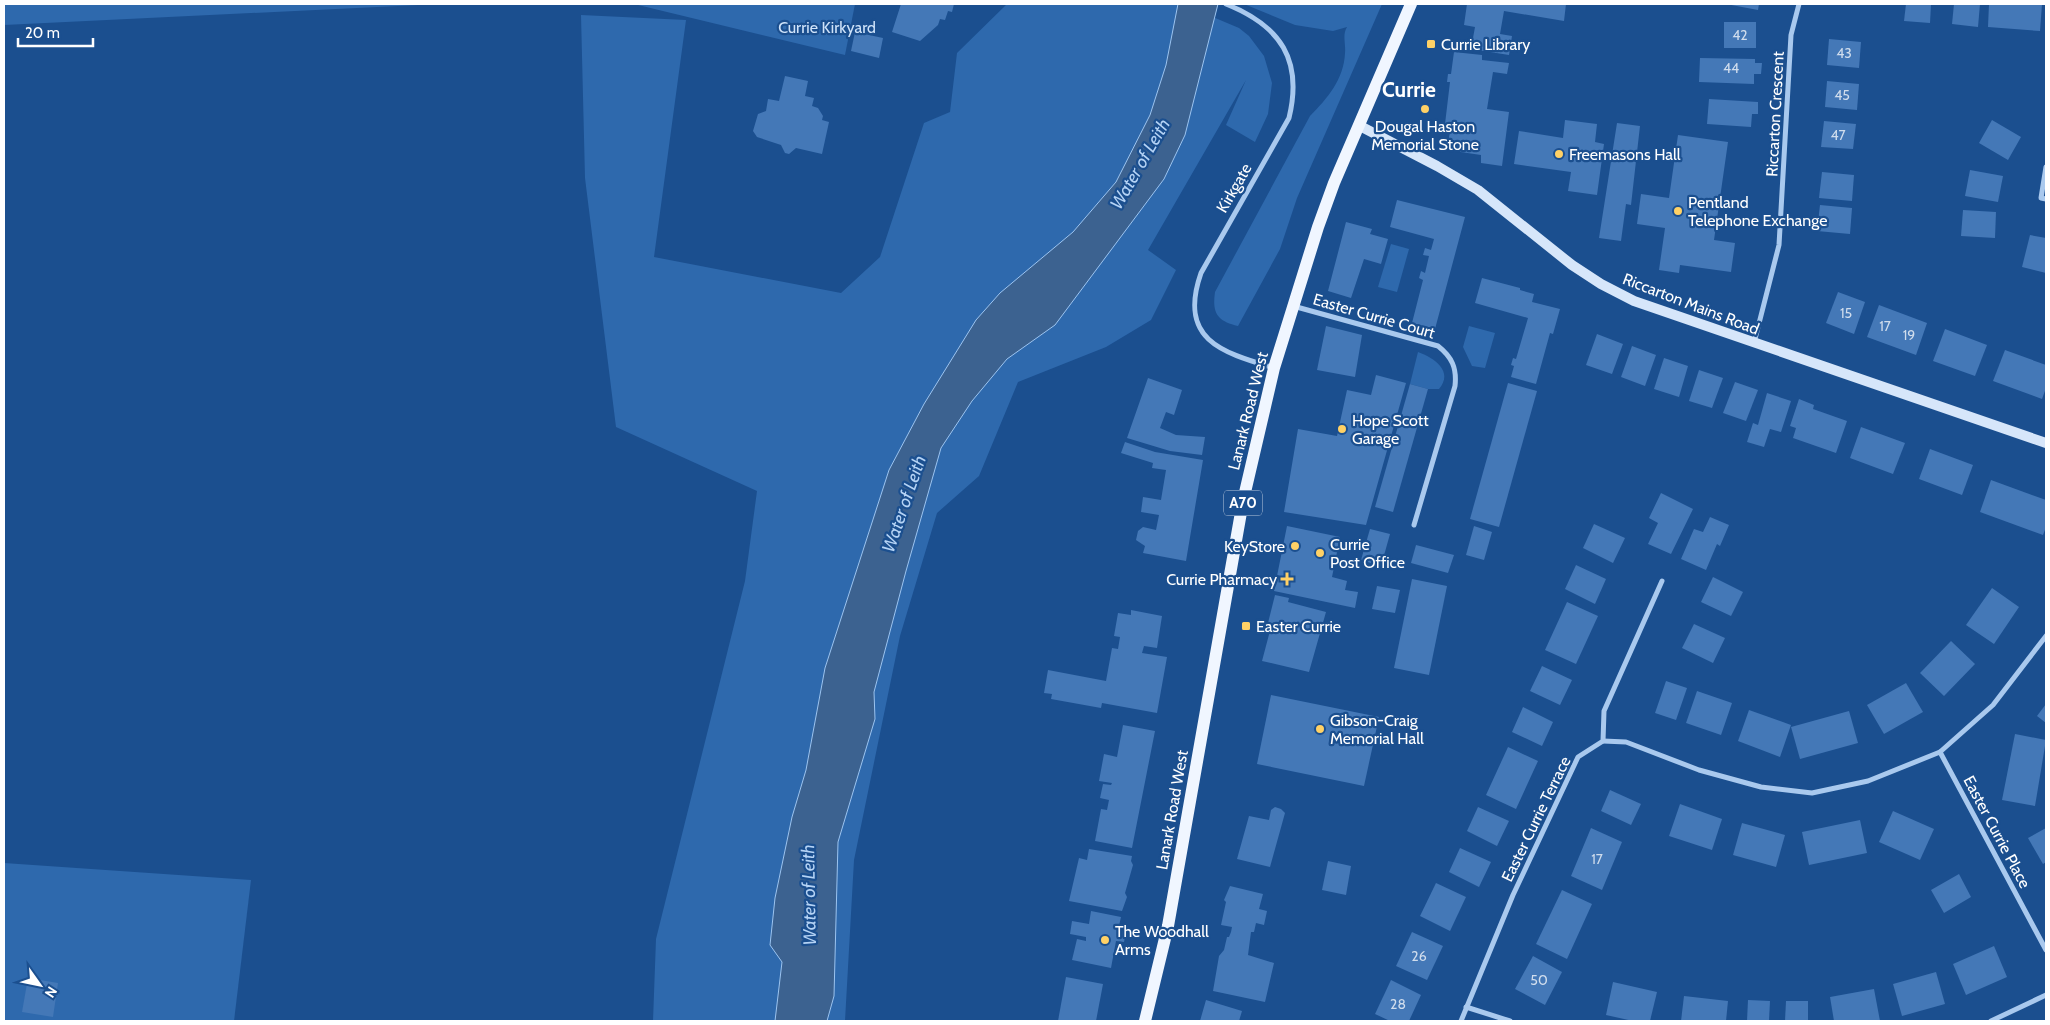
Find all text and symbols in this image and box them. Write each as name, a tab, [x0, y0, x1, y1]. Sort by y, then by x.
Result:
scale bar	[18, 15, 92, 47]
park label: Currie Kirkyard	[778, 18, 876, 37]
text: 20 m	[25, 24, 60, 42]
house number: 42	[1732, 26, 1748, 44]
place label: Currie Library	[1441, 35, 1530, 54]
marker: Currie Library	[1425, 38, 1437, 50]
house number: 43	[1836, 44, 1852, 62]
street label: Riccarton Crescent	[1762, 50, 1788, 177]
house number: 44	[1723, 59, 1739, 77]
district label: Currie	[1382, 77, 1436, 102]
house number: 45	[1834, 86, 1850, 104]
marker: Dougal Haston Memorial Stone	[1419, 103, 1431, 115]
water label: Water of Leith	[1105, 115, 1175, 213]
place label: Dougal Haston Memorial Stone	[1371, 117, 1479, 154]
house number: 47	[1830, 126, 1846, 144]
place label: Freemasons Hall	[1569, 145, 1681, 164]
marker: Freemasons Hall	[1553, 148, 1565, 160]
street label: Kirkgate	[1212, 160, 1256, 216]
place label: Pentland Telephone Exchange	[1688, 193, 1827, 230]
marker: Pentland Telephone Exchange	[1672, 205, 1684, 217]
street label: Riccarton Mains Road	[1620, 269, 1762, 339]
street label: Easter Currie Court	[1311, 290, 1438, 343]
house number: 15	[1840, 304, 1852, 322]
house number: 17	[1879, 317, 1891, 335]
house number: 19	[1903, 326, 1915, 344]
street label: Lanark Road West	[1224, 349, 1272, 472]
place label: Hope Scott Garage	[1352, 411, 1429, 448]
marker: Hope Scott Garage	[1336, 423, 1348, 435]
water label: Water of Leith	[877, 453, 931, 555]
road number: A70	[1224, 490, 1262, 516]
place label: Currie Post Office	[1330, 535, 1405, 572]
place label: KeyStore	[1224, 537, 1285, 556]
marker: KeyStore	[1289, 540, 1301, 552]
marker: Currie Post Office	[1314, 547, 1326, 559]
place label: Currie Pharmacy	[1166, 570, 1277, 589]
marker: Currie Pharmacy	[1281, 573, 1293, 585]
place label: Easter Currie	[1256, 617, 1341, 636]
marker: Easter Currie	[1240, 620, 1252, 632]
place label: Gibson-Craig Memorial Hall	[1330, 711, 1424, 748]
marker: Gibson-Craig Memorial Hall	[1314, 723, 1326, 735]
street label: Lanark Road West	[1152, 748, 1192, 871]
street label: Easter Currie Terrace	[1497, 753, 1575, 885]
street label: Easter Currie Place	[1959, 773, 2035, 891]
water label: Water of Leith	[797, 844, 821, 946]
house number: 17	[1591, 850, 1603, 868]
place label: The Woodhall Arms	[1115, 922, 1209, 959]
marker: The Woodhall Arms	[1099, 934, 1111, 946]
house number: 26	[1411, 947, 1427, 965]
north arrow	[15, 960, 65, 1010]
house number: 50	[1530, 971, 1548, 989]
text: N	[41, 983, 61, 1001]
house number: 28	[1390, 995, 1406, 1013]

